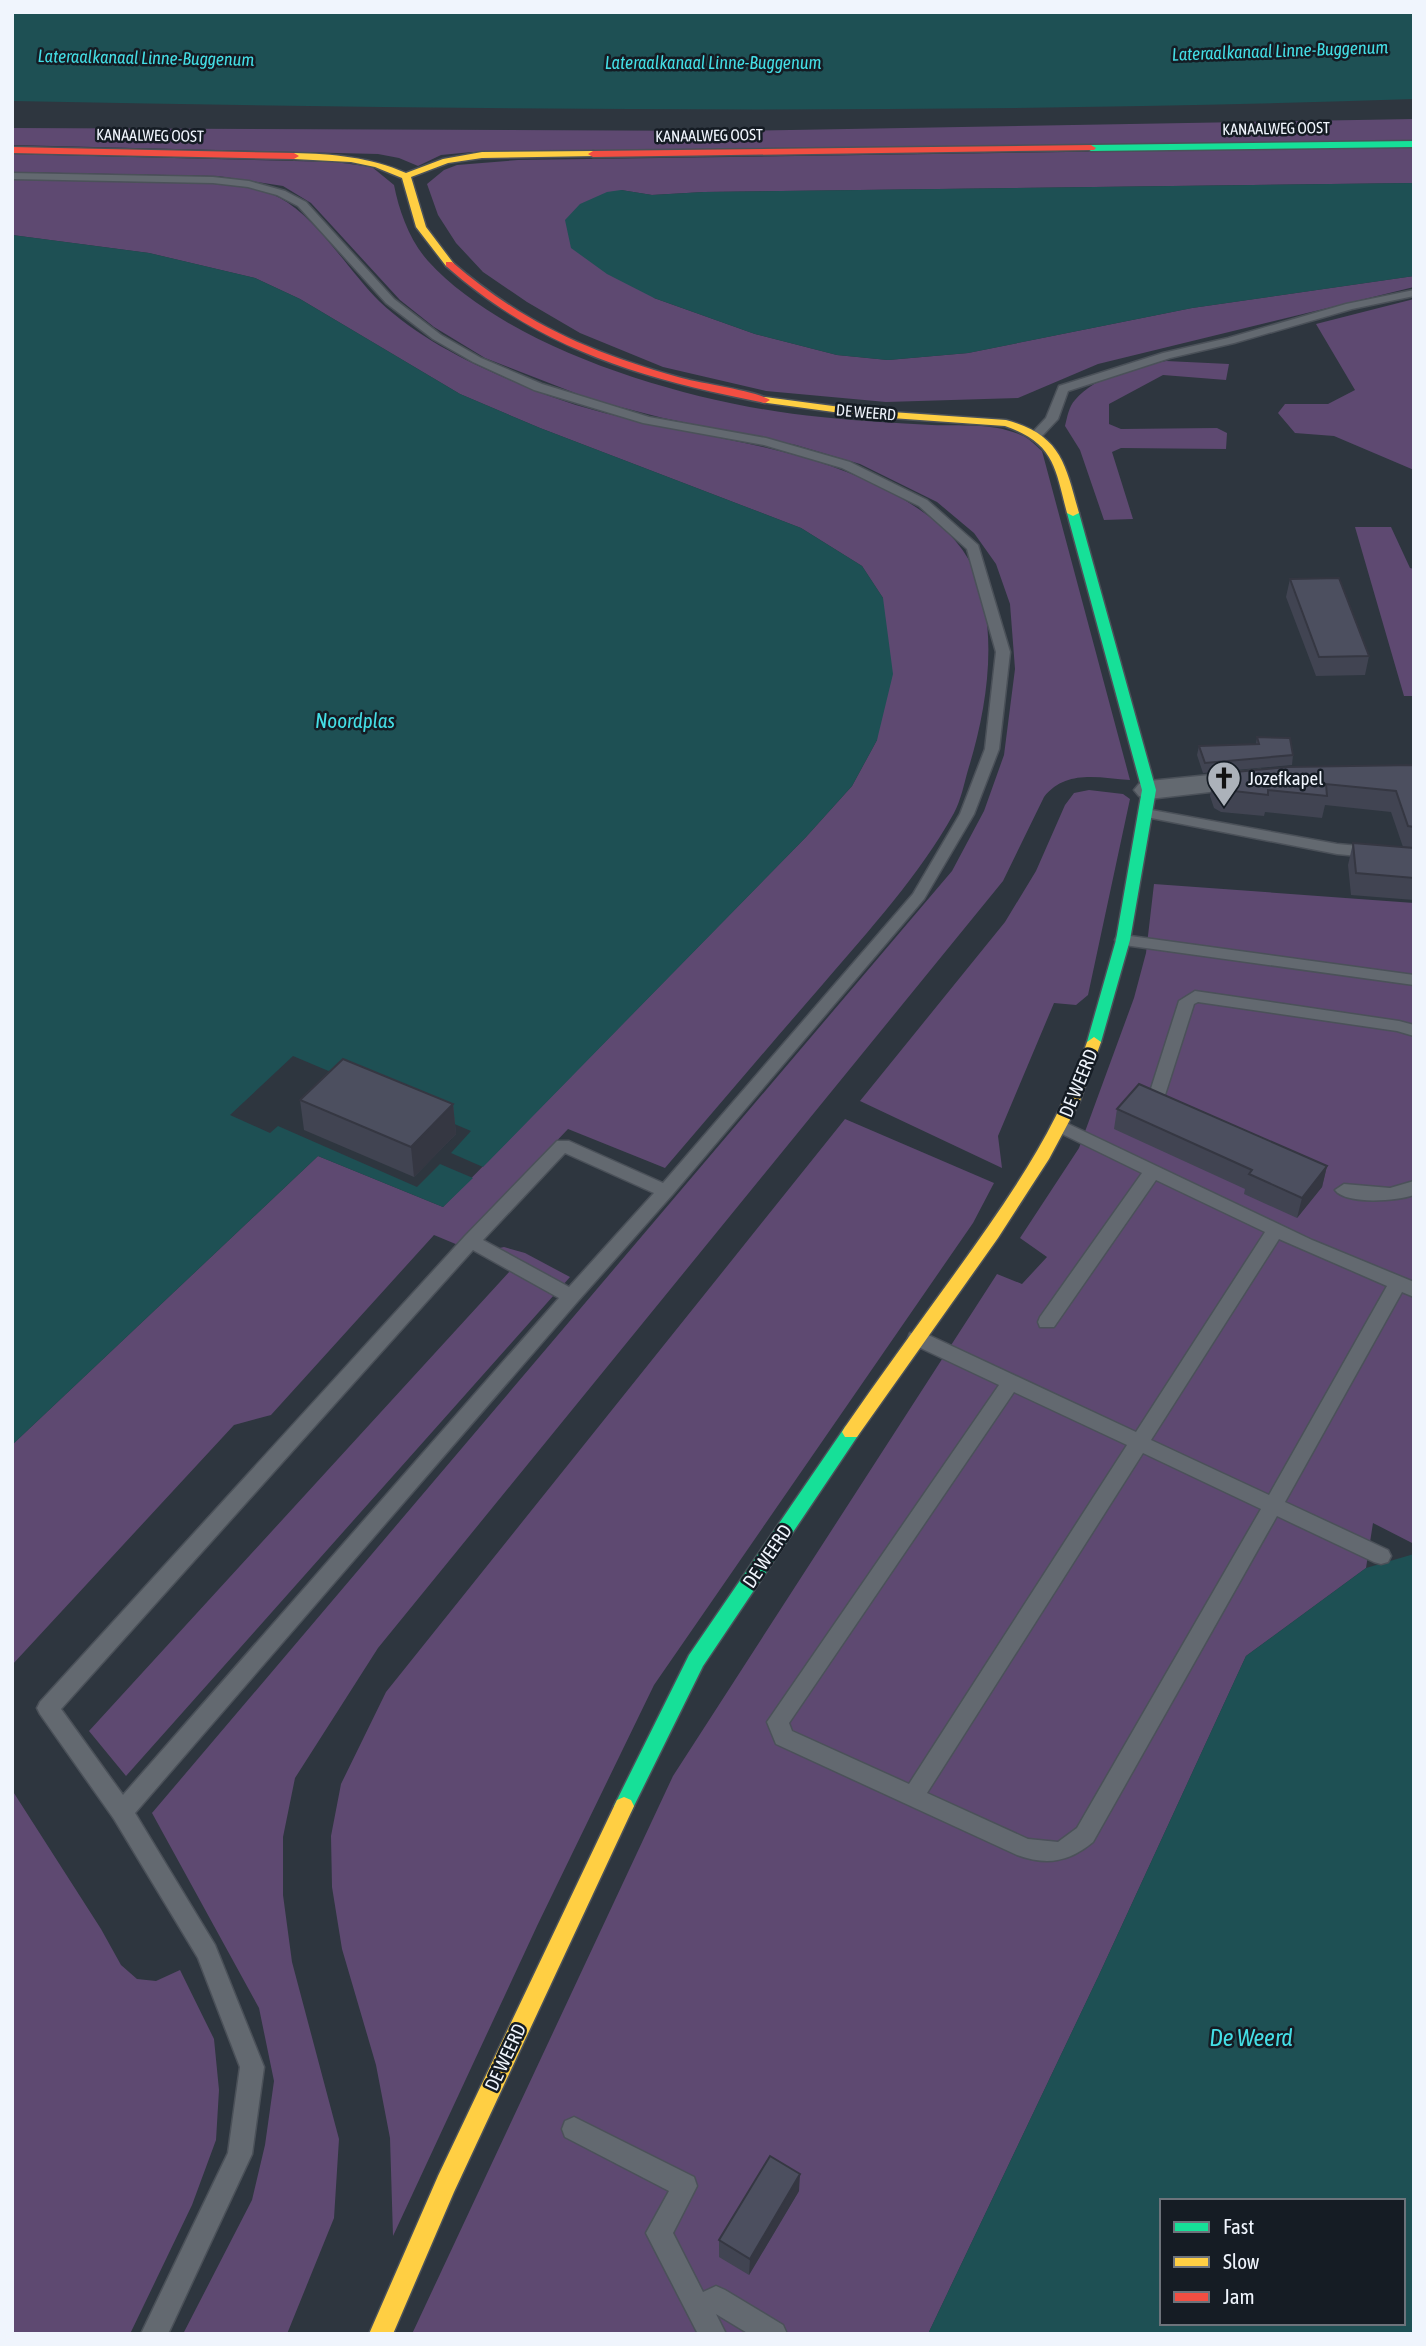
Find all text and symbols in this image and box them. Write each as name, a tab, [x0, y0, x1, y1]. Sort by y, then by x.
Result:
water label: Lateraalkanaal Linne-Buggenum	[1171, 36, 1389, 65]
water label: Lateraalkanaal Linne-Buggenum	[37, 45, 255, 70]
water label: Lateraalkanaal Linne-Buggenum	[605, 52, 821, 73]
street label: KANAALWEG OOST	[1222, 118, 1330, 138]
street label: KANAALWEG OOST	[96, 125, 204, 145]
street label: KANAALWEG OOST	[655, 125, 763, 145]
street label: DE WEERD	[835, 400, 897, 424]
water label: Noordplas	[315, 708, 395, 732]
church icon: Jozefkapel	[1205, 759, 1243, 808]
place label: Jozefkapel	[1248, 767, 1323, 789]
street label: DE WEERD	[1054, 1046, 1102, 1120]
street label: DE WEERD	[738, 1520, 796, 1592]
street label: DE WEERD	[480, 2020, 530, 2094]
water label: De Weerd	[1209, 2024, 1293, 2051]
legend	[1160, 2199, 1405, 2325]
text: Fast	[1223, 2214, 1254, 2238]
text: Slow	[1223, 2249, 1260, 2273]
text: Jam	[1223, 2284, 1255, 2308]

